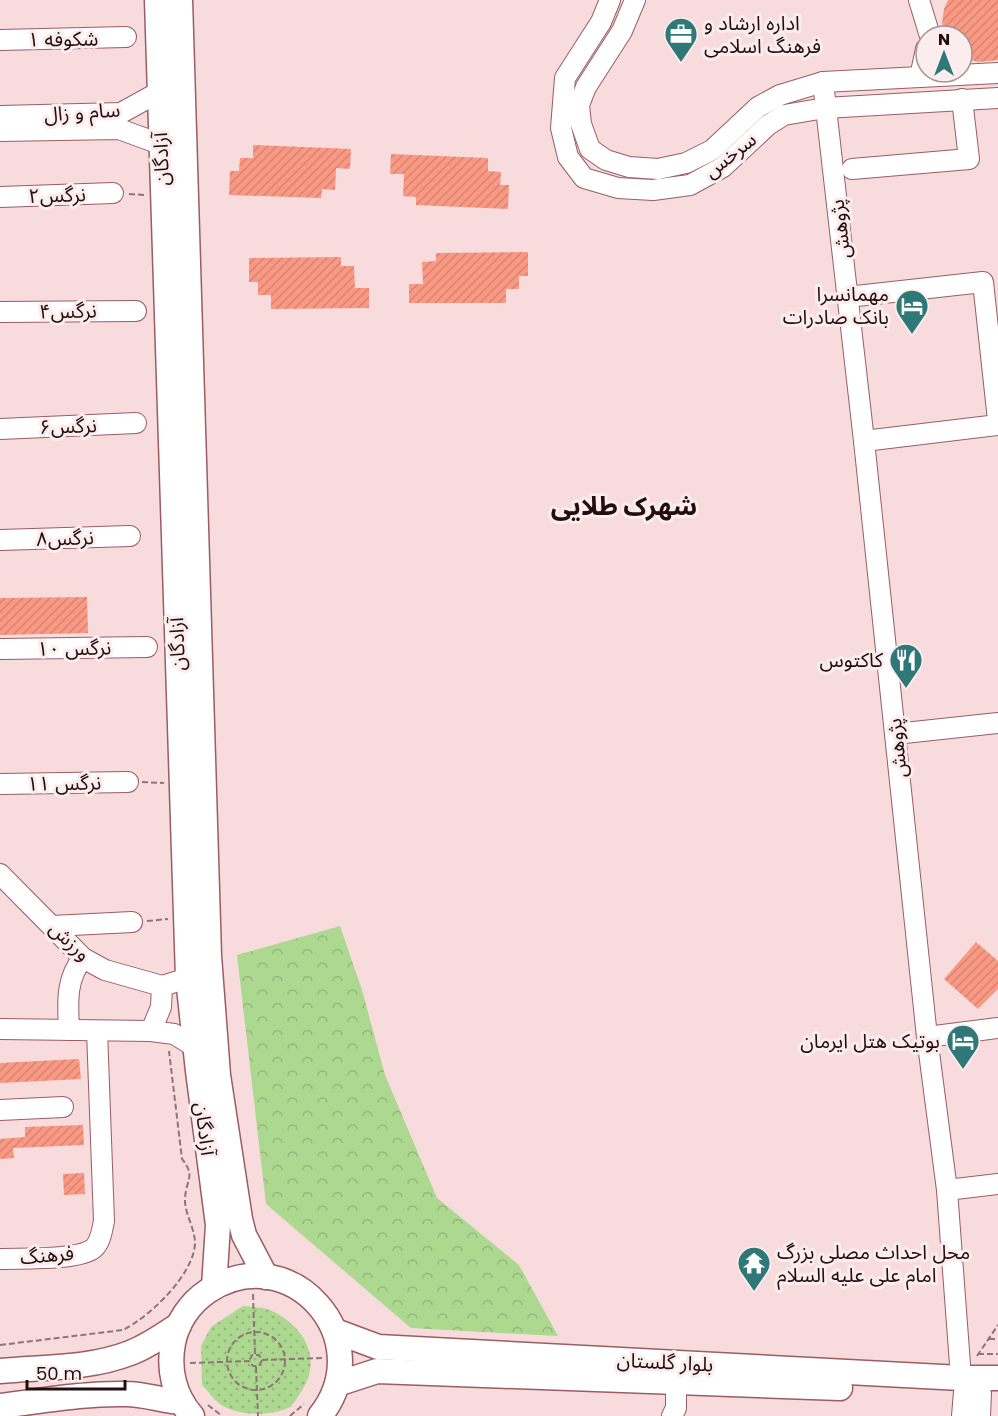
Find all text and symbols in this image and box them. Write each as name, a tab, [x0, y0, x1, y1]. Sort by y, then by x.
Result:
place label: اداره ارشاد و فرهنگ اسلامی	[704, 9, 821, 60]
office icon: اداره ارشاد و فرهنگ اسلامی	[663, 16, 699, 63]
street label: شکوفه ۱	[27, 24, 99, 54]
north arrow	[914, 24, 974, 84]
text: N	[938, 28, 950, 51]
street label: سام و زال	[43, 95, 121, 130]
street label: سرخس	[698, 126, 762, 184]
street label: آزادگان	[146, 131, 176, 186]
street label: نرگس۲	[28, 180, 86, 210]
street label: پژوهش	[822, 198, 858, 260]
place label: مهمانسرا بانک صادرات	[783, 280, 889, 331]
hotel icon: مهمانسرا بانک صادرات	[894, 288, 930, 335]
street label: نرگس۴	[39, 296, 97, 326]
street label: نرگس۶	[39, 411, 97, 441]
district label: شهرک طلایی	[551, 488, 697, 524]
street label: نرگس۸	[36, 523, 94, 553]
street label: آزادگان	[162, 616, 192, 671]
street label: نرگس ۱۰	[37, 633, 111, 663]
restaurant icon: کاکتوس	[888, 642, 924, 689]
place label: کاکتوس	[820, 646, 884, 674]
street label: پژوهش	[880, 717, 914, 779]
street label: نرگس ۱۱	[27, 768, 101, 798]
street label: ورزش	[43, 915, 97, 967]
hotel icon: بوتیک هتل ایرمان	[945, 1023, 981, 1070]
place label: بوتیک هتل ایرمان	[800, 1027, 940, 1055]
street label: آزادگان	[188, 1101, 222, 1158]
place label: محل احداث مصلی بزرگ امام علی علیه السلام	[777, 1238, 970, 1290]
street label: فرهنگ	[19, 1239, 75, 1271]
temple icon: محل احداث مصلی بزرگ امام علی علیه السلام	[736, 1245, 772, 1292]
street label: بلوار گلستان	[616, 1345, 714, 1379]
scale bar	[27, 1353, 124, 1391]
text: 50 m	[36, 1361, 82, 1386]

